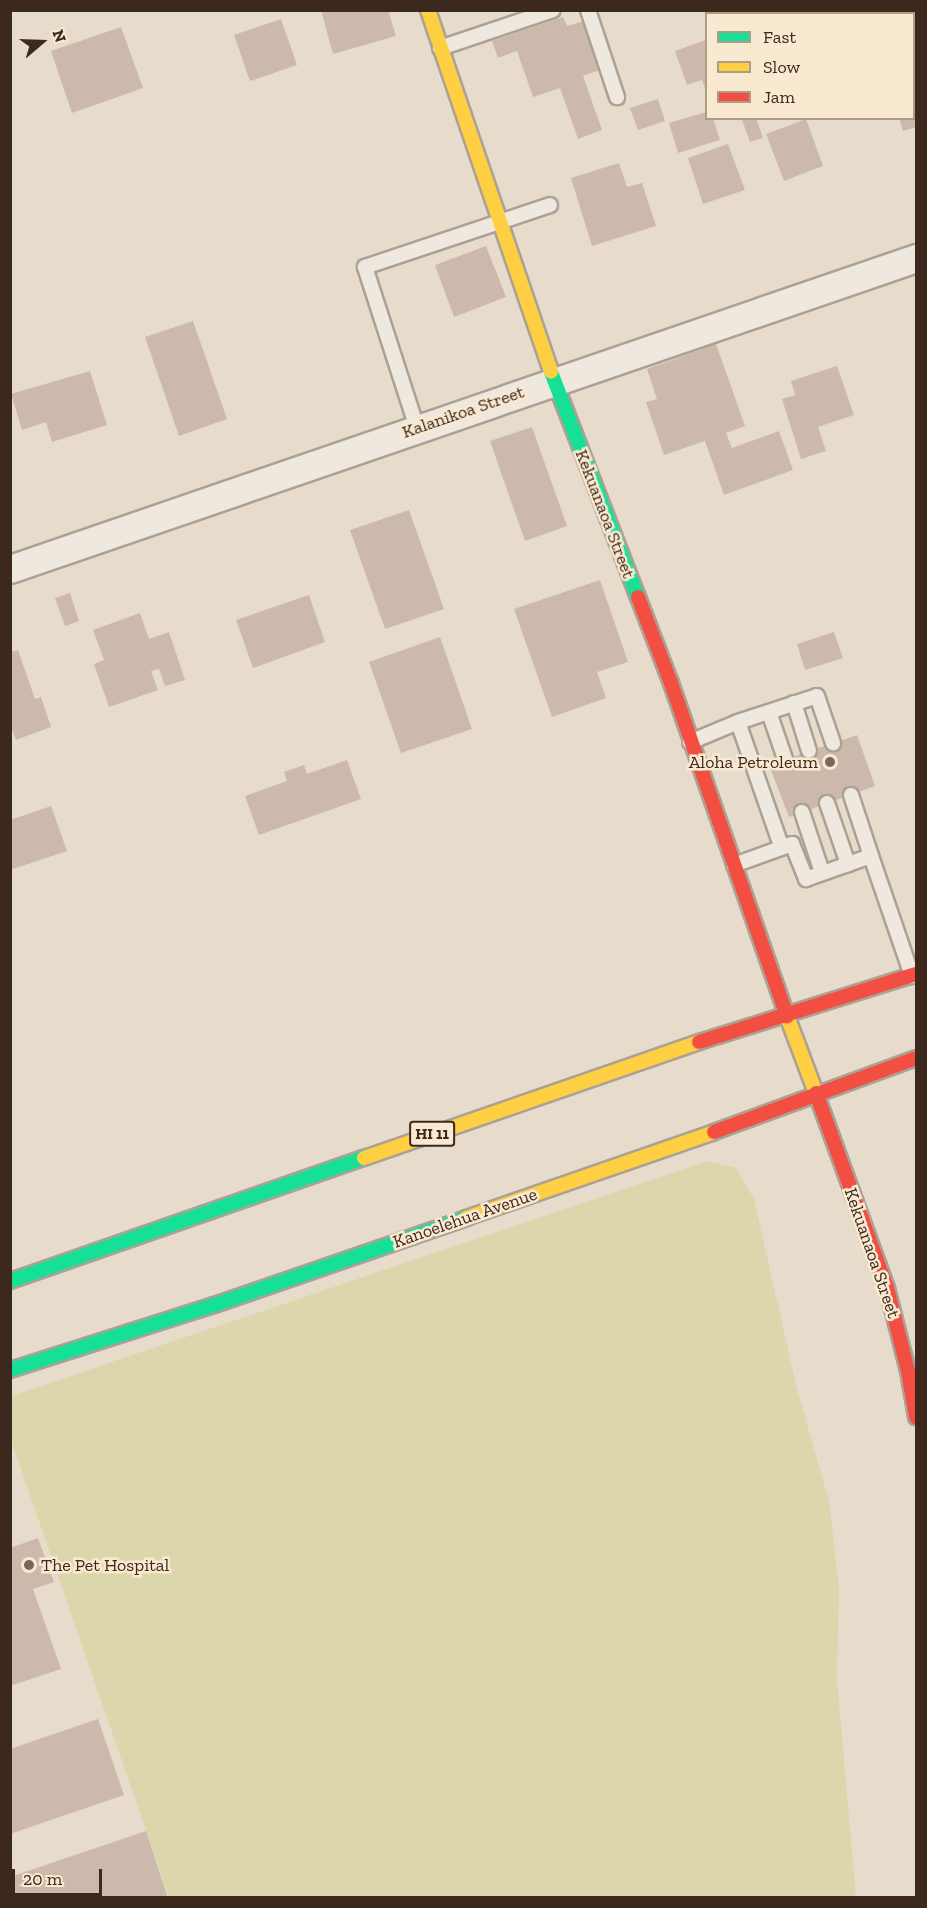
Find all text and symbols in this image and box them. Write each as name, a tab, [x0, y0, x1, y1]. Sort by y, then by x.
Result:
north arrow	[12, 12, 72, 72]
legend	[705, 12, 915, 120]
text: Fast	[763, 26, 796, 48]
text: N	[49, 27, 70, 45]
text: Slow	[763, 56, 800, 78]
text: Jam	[763, 86, 795, 108]
street label: Kalanikoa Street	[399, 381, 527, 443]
street label: Kekuanaoa Street	[571, 447, 639, 581]
place label: Aloha Petroleum	[689, 751, 818, 773]
marker: Aloha Petroleum	[823, 755, 837, 769]
road number: HI 11	[408, 1121, 456, 1147]
street label: Kanoelehua Avenue	[390, 1183, 540, 1253]
street label: Kekuanaoa Street	[840, 1185, 904, 1321]
place label: The Pet Hospital	[41, 1554, 169, 1576]
marker: The Pet Hospital	[22, 1558, 36, 1572]
scale bar	[15, 1857, 105, 1895]
text: 20 m	[23, 1868, 62, 1890]

